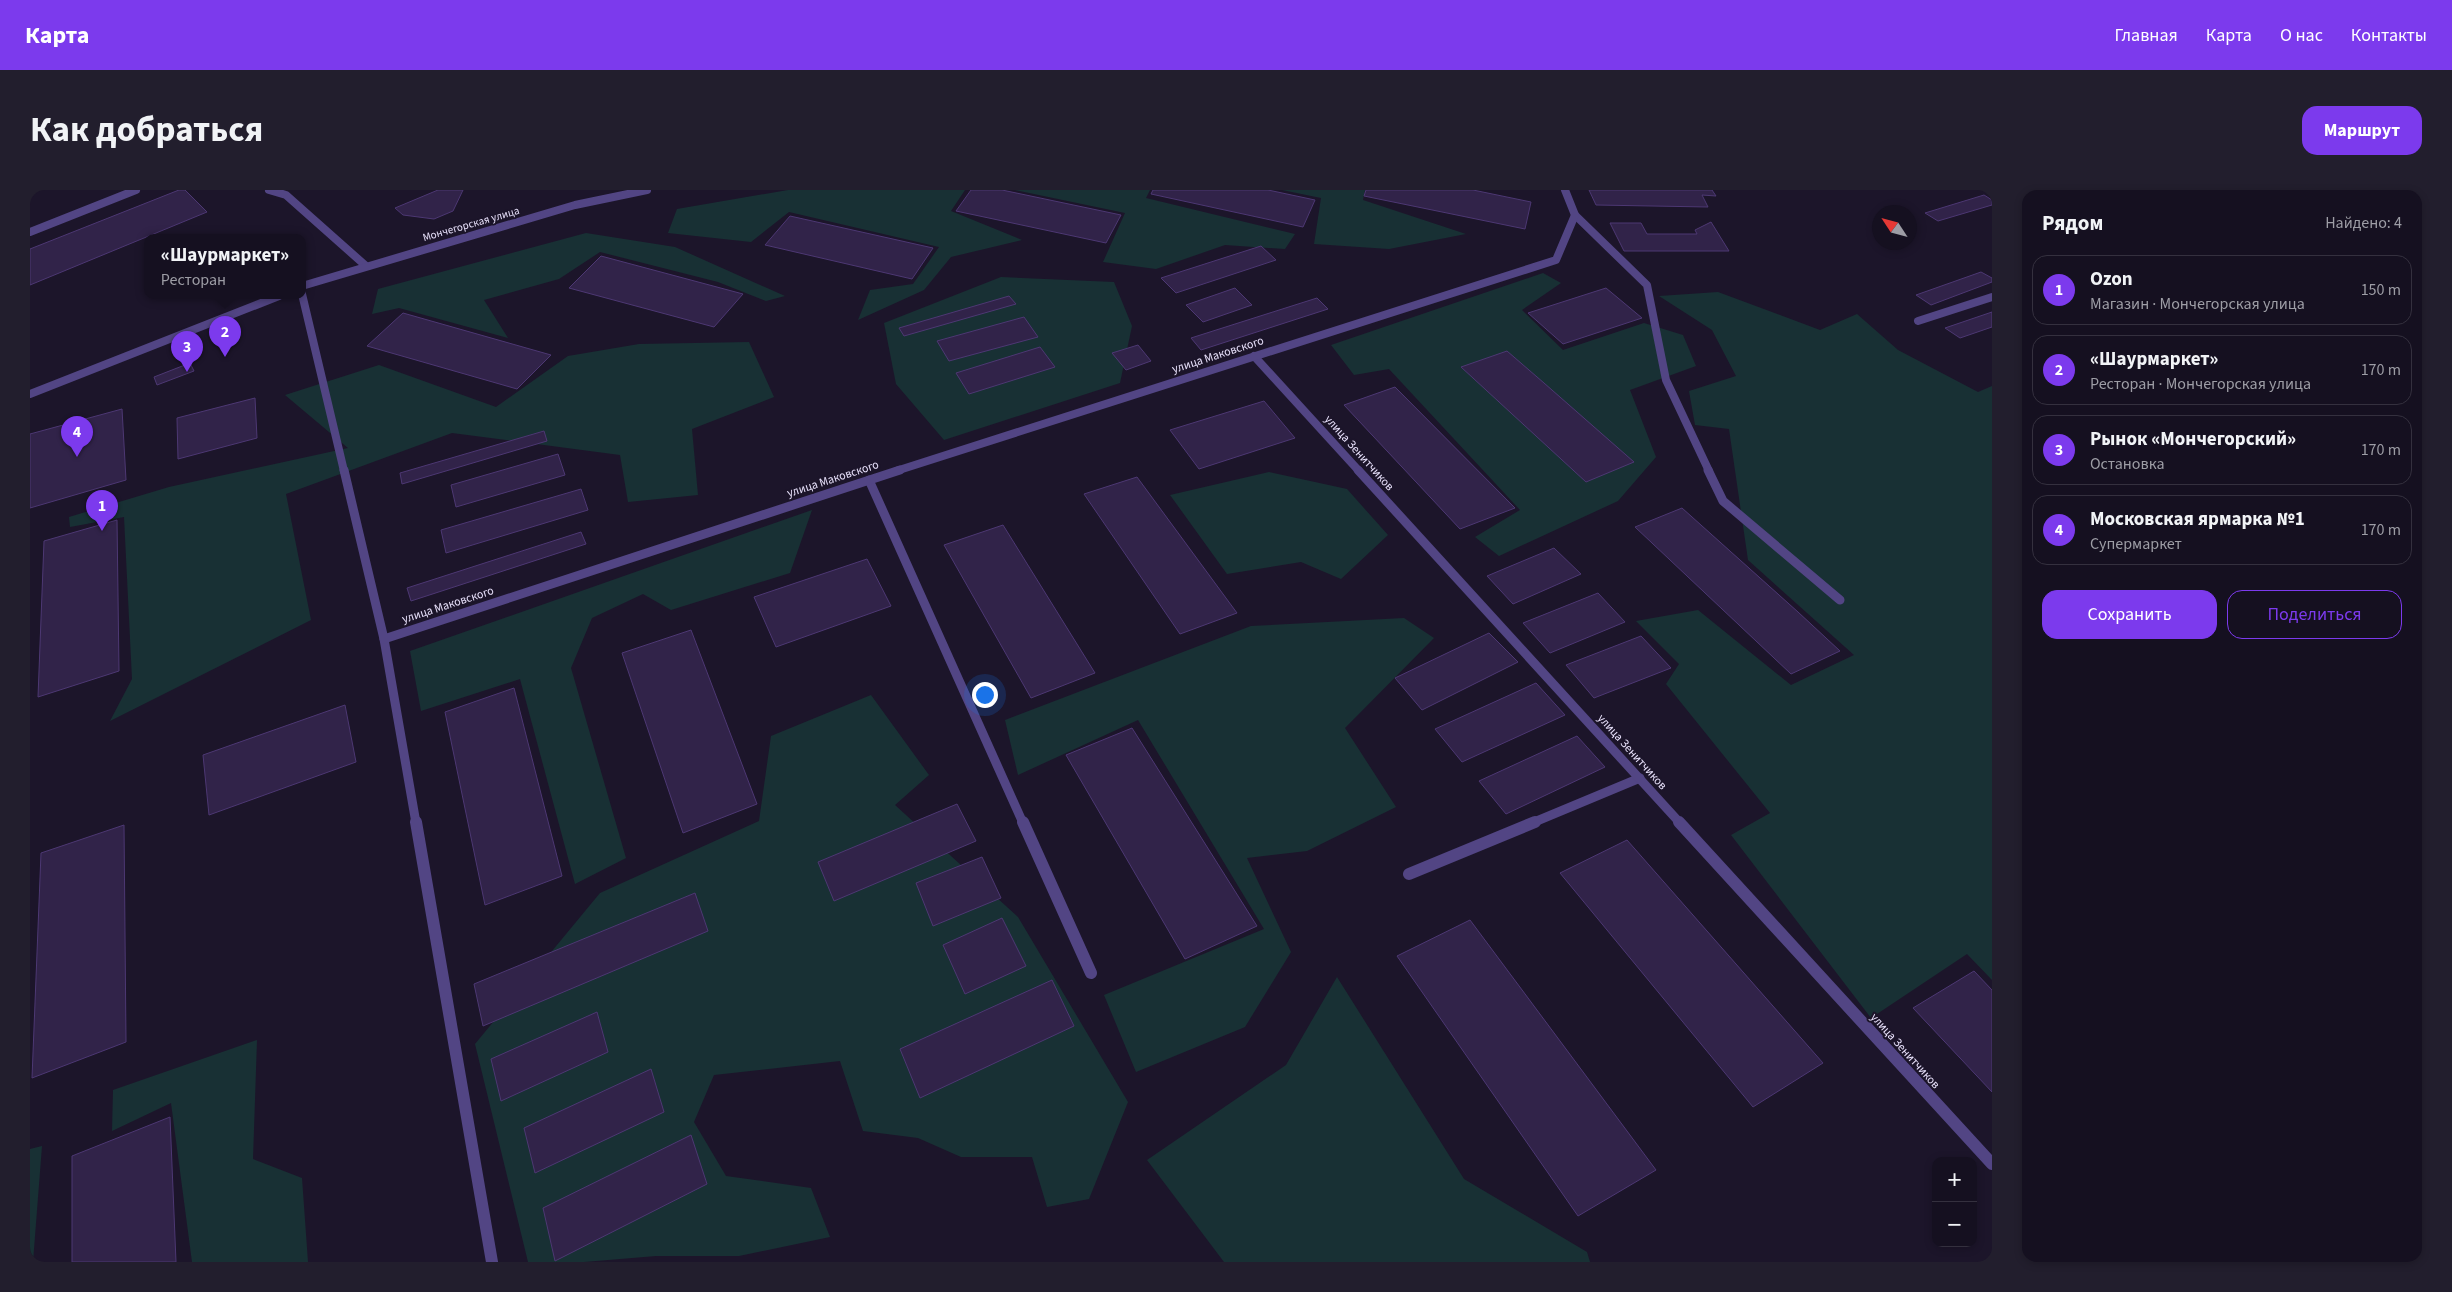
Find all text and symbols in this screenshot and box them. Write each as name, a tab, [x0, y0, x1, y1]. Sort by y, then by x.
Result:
text: Карта	[25, 18, 89, 53]
text: Главная	[2115, 23, 2178, 48]
text: Карта	[2206, 23, 2252, 48]
text: О нас	[2280, 23, 2323, 48]
text: Контакты	[2351, 23, 2427, 48]
text: Как добраться	[30, 105, 263, 155]
button: Маршрут	[2302, 106, 2422, 155]
street label: Мончегорская улица	[421, 203, 521, 245]
north arrow	[1872, 205, 1917, 250]
text: Рядом	[2042, 208, 2103, 238]
text: Найдено: 4	[2325, 212, 2402, 234]
popup	[144, 234, 306, 299]
text: «Шаурмаркет»	[161, 242, 289, 269]
text: Ozon	[2090, 266, 2133, 293]
text: Ресторан	[161, 269, 226, 291]
text: 1	[2055, 279, 2063, 301]
text: 150 m	[2361, 279, 2401, 301]
text: Магазин · Мончегорская улица	[2090, 293, 2305, 315]
pin: 2	[209, 316, 241, 357]
pin: 3	[171, 331, 203, 372]
street label: улица Маковского	[1170, 332, 1266, 378]
text: «Шаурмаркет»	[2090, 346, 2218, 373]
text: 2	[2055, 359, 2063, 381]
text: 170 m	[2361, 359, 2401, 381]
text: Ресторан · Мончегорская улица	[2090, 373, 2311, 395]
street label: улица Зенитчиков	[1320, 411, 1398, 495]
pin: 4	[61, 416, 93, 457]
text: Рынок «Мончегорский»	[2090, 426, 2296, 453]
text: 3	[2055, 439, 2063, 461]
text: 170 m	[2361, 439, 2401, 461]
text: Остановка	[2090, 453, 2164, 475]
street label: улица Маковского	[785, 456, 881, 502]
pin: 1	[86, 490, 118, 531]
text: Московская ярмарка №1	[2090, 506, 2305, 533]
text: 4	[2055, 519, 2063, 541]
text: 170 m	[2361, 519, 2401, 541]
text: Супермаркет	[2090, 533, 2182, 555]
street label: улица Маковского	[400, 582, 496, 628]
button: Сохранить	[2042, 590, 2217, 639]
button: Поделиться	[2227, 590, 2402, 639]
your location	[972, 682, 998, 708]
street label: улица Зенитчиков	[1593, 710, 1671, 794]
street label: улица Зенитчиков	[1866, 1009, 1944, 1093]
map controls	[1932, 1157, 1977, 1247]
button: +	[1932, 1157, 1977, 1202]
button: −	[1932, 1202, 1977, 1247]

